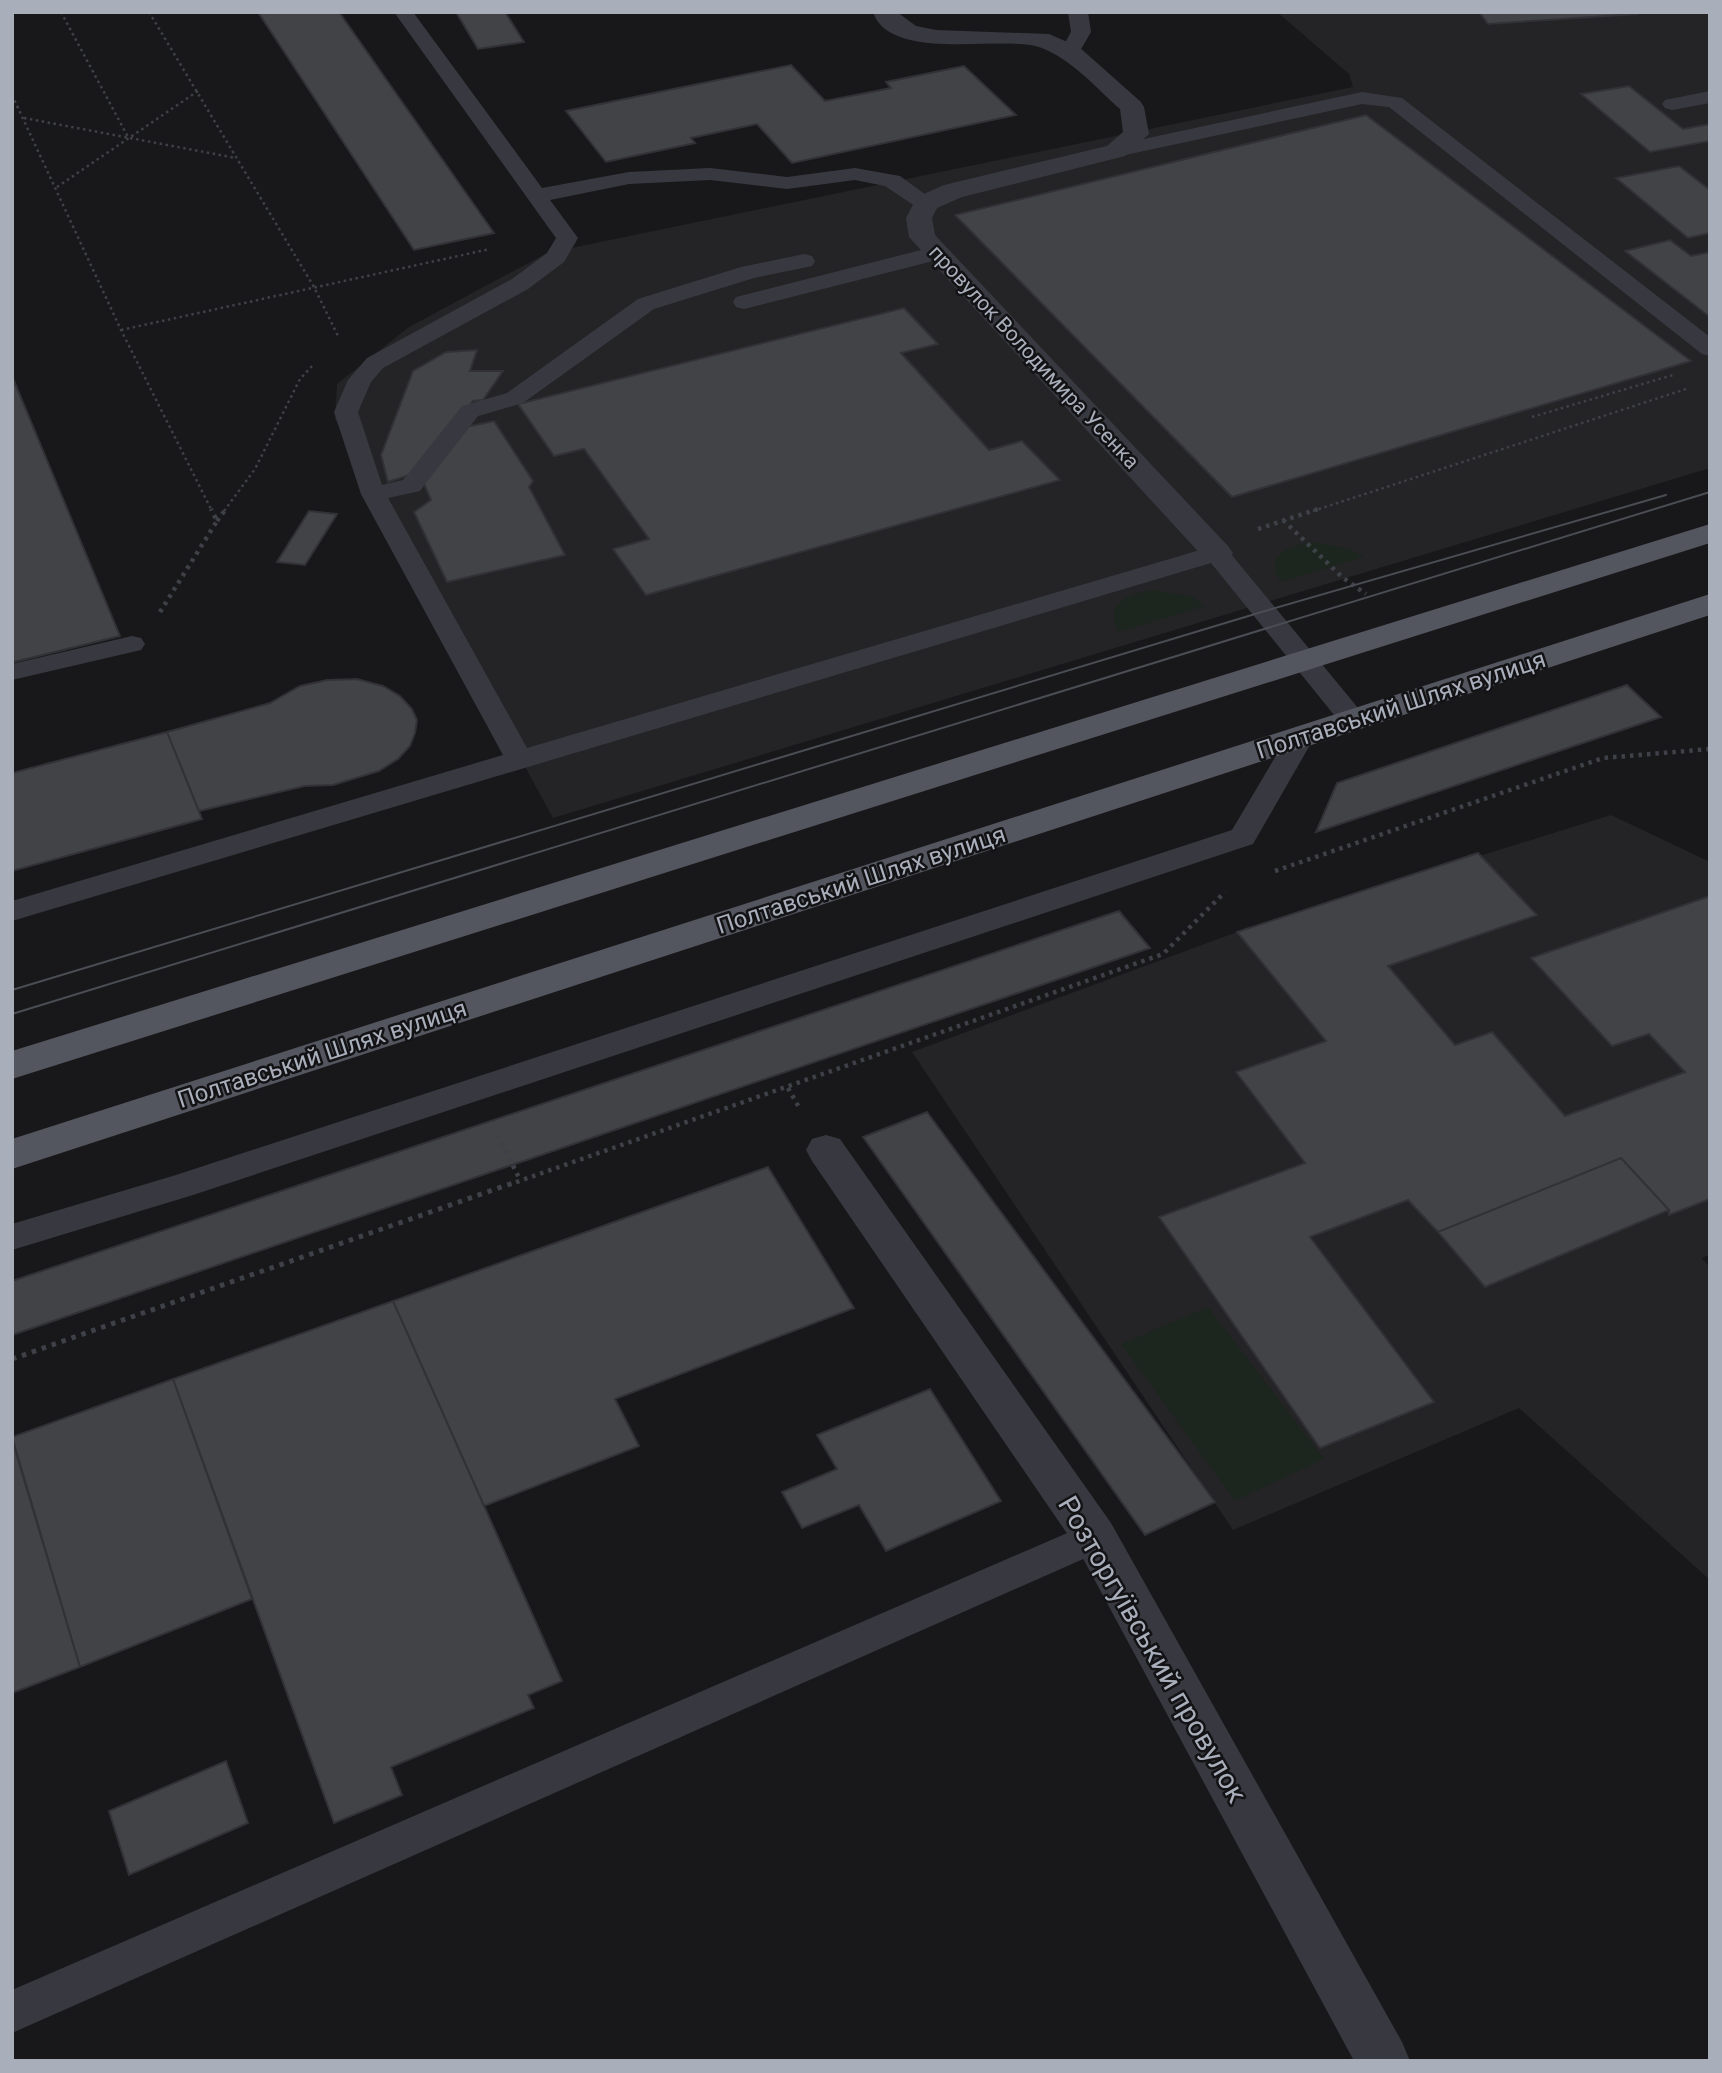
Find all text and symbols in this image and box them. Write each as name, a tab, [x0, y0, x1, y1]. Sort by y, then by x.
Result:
street label: провулок Володимира Усенка	[924, 240, 1144, 474]
street label: Полтавський Шлях вулиця	[1253, 645, 1549, 765]
street label: Полтавський Шлях вулиця	[713, 820, 1009, 940]
street label: Полтавський Шлях вулиця	[174, 994, 470, 1114]
street label: Розторгуївський провулок	[1051, 1490, 1254, 1808]

